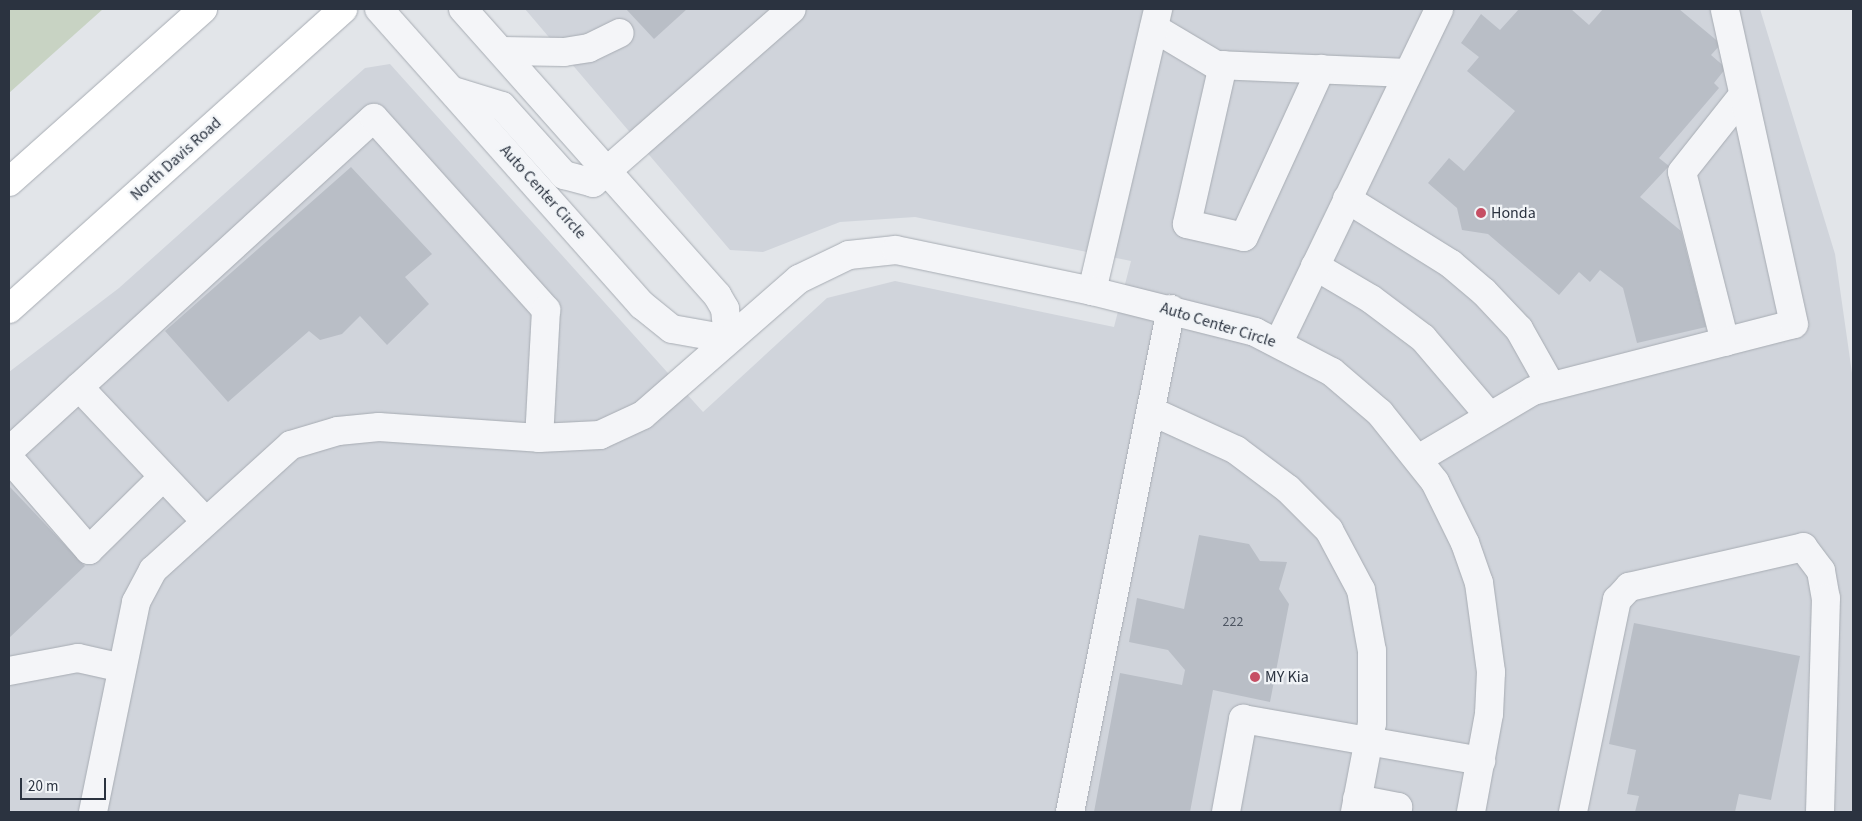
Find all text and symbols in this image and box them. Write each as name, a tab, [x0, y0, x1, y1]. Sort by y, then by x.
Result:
street label: North Davis Road	[127, 113, 225, 205]
street label: Auto Center Circle	[496, 141, 590, 243]
place label: Honda	[1491, 203, 1536, 223]
marker: Honda	[1475, 207, 1487, 219]
street label: Auto Center Circle	[1158, 298, 1278, 352]
house number: 222	[1223, 614, 1243, 630]
place label: MY Kia	[1265, 667, 1309, 687]
marker: MY Kia	[1249, 671, 1261, 683]
scale bar	[22, 768, 109, 800]
text: 20 m	[28, 776, 58, 797]

